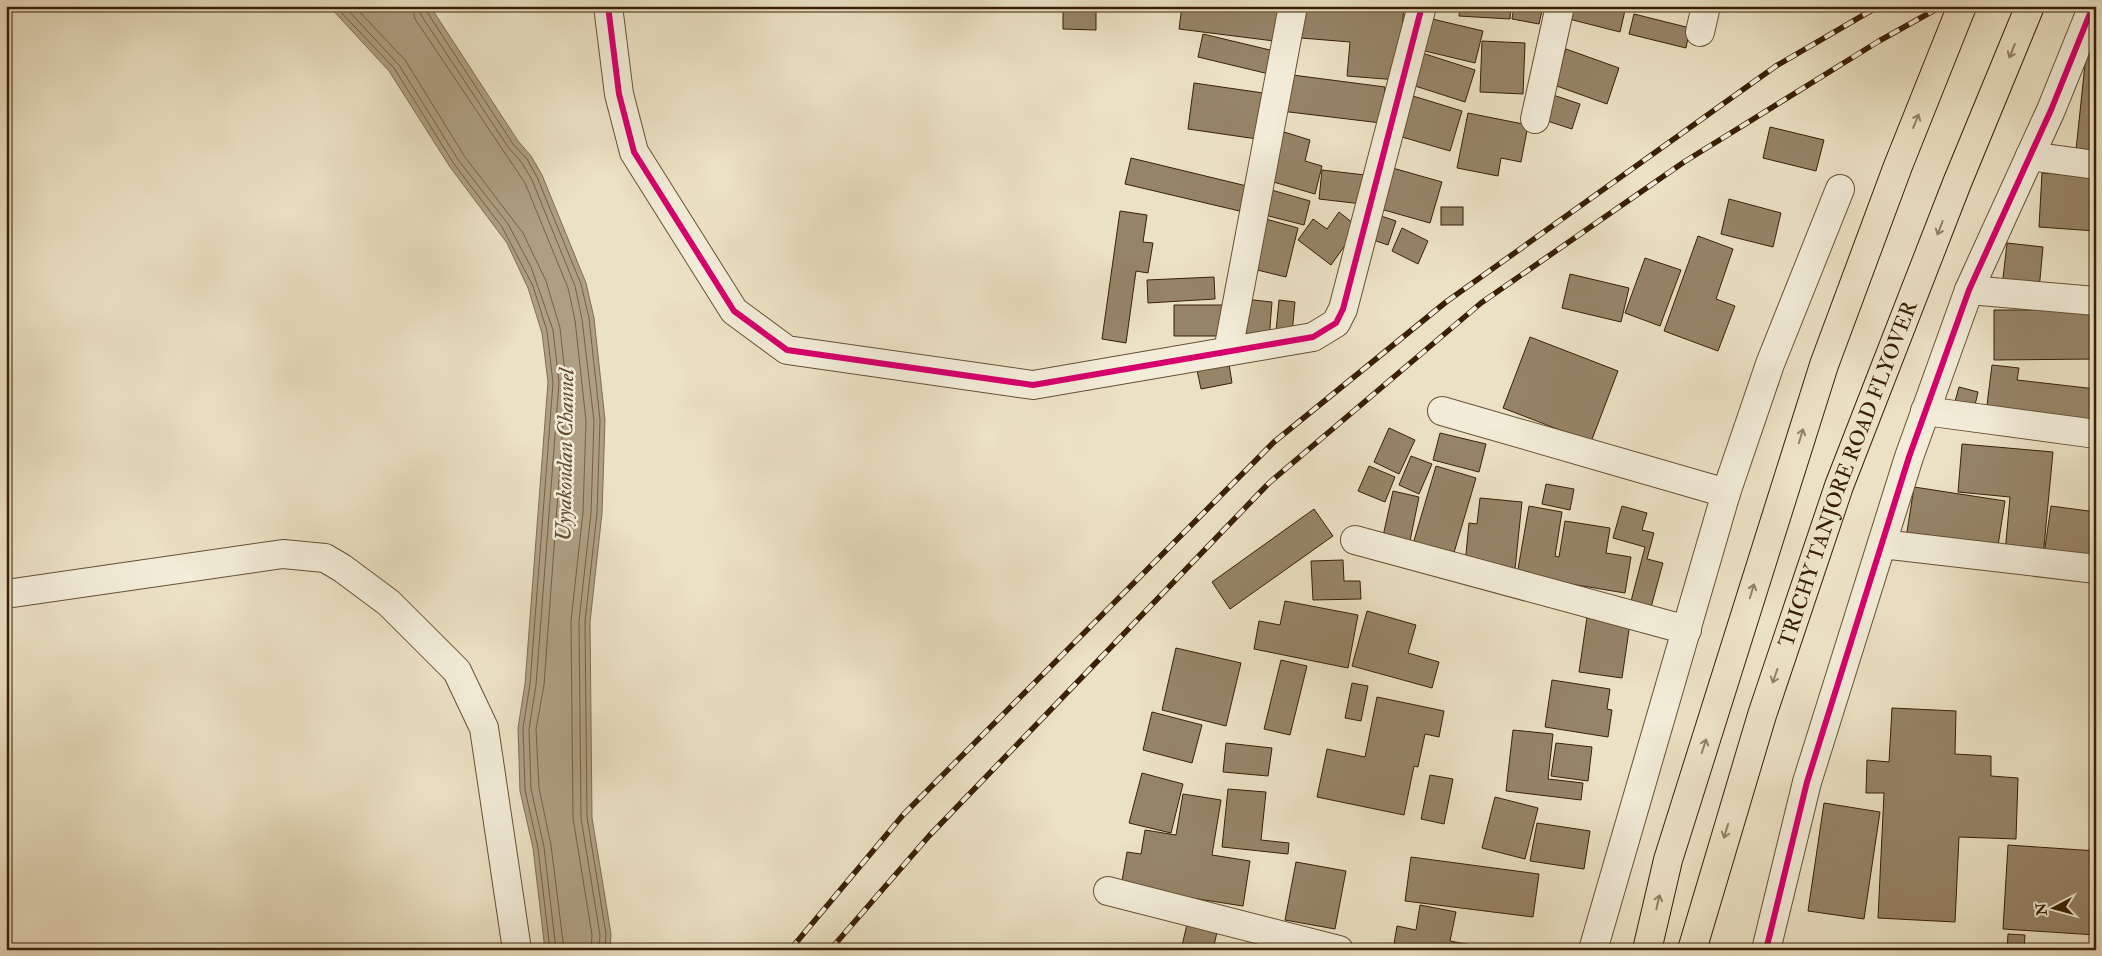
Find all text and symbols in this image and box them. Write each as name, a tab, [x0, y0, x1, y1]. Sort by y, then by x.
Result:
one-way arrow	[2006, 43, 2016, 58]
one-way arrow	[1911, 114, 1921, 129]
one-way arrow	[1934, 220, 1944, 235]
street label: TRICHY TANJORE ROAD FLYOVER	[1773, 296, 1924, 651]
water label: Uyyakondan Channel	[549, 367, 581, 542]
one-way arrow	[1797, 429, 1807, 445]
one-way arrow	[1748, 584, 1758, 600]
one-way arrow	[1770, 668, 1779, 683]
one-way arrow	[1699, 739, 1709, 755]
one-way arrow	[1721, 823, 1731, 839]
north arrow	[2030, 884, 2080, 934]
one-way arrow	[1654, 895, 1663, 911]
text: N	[2032, 902, 2051, 917]

